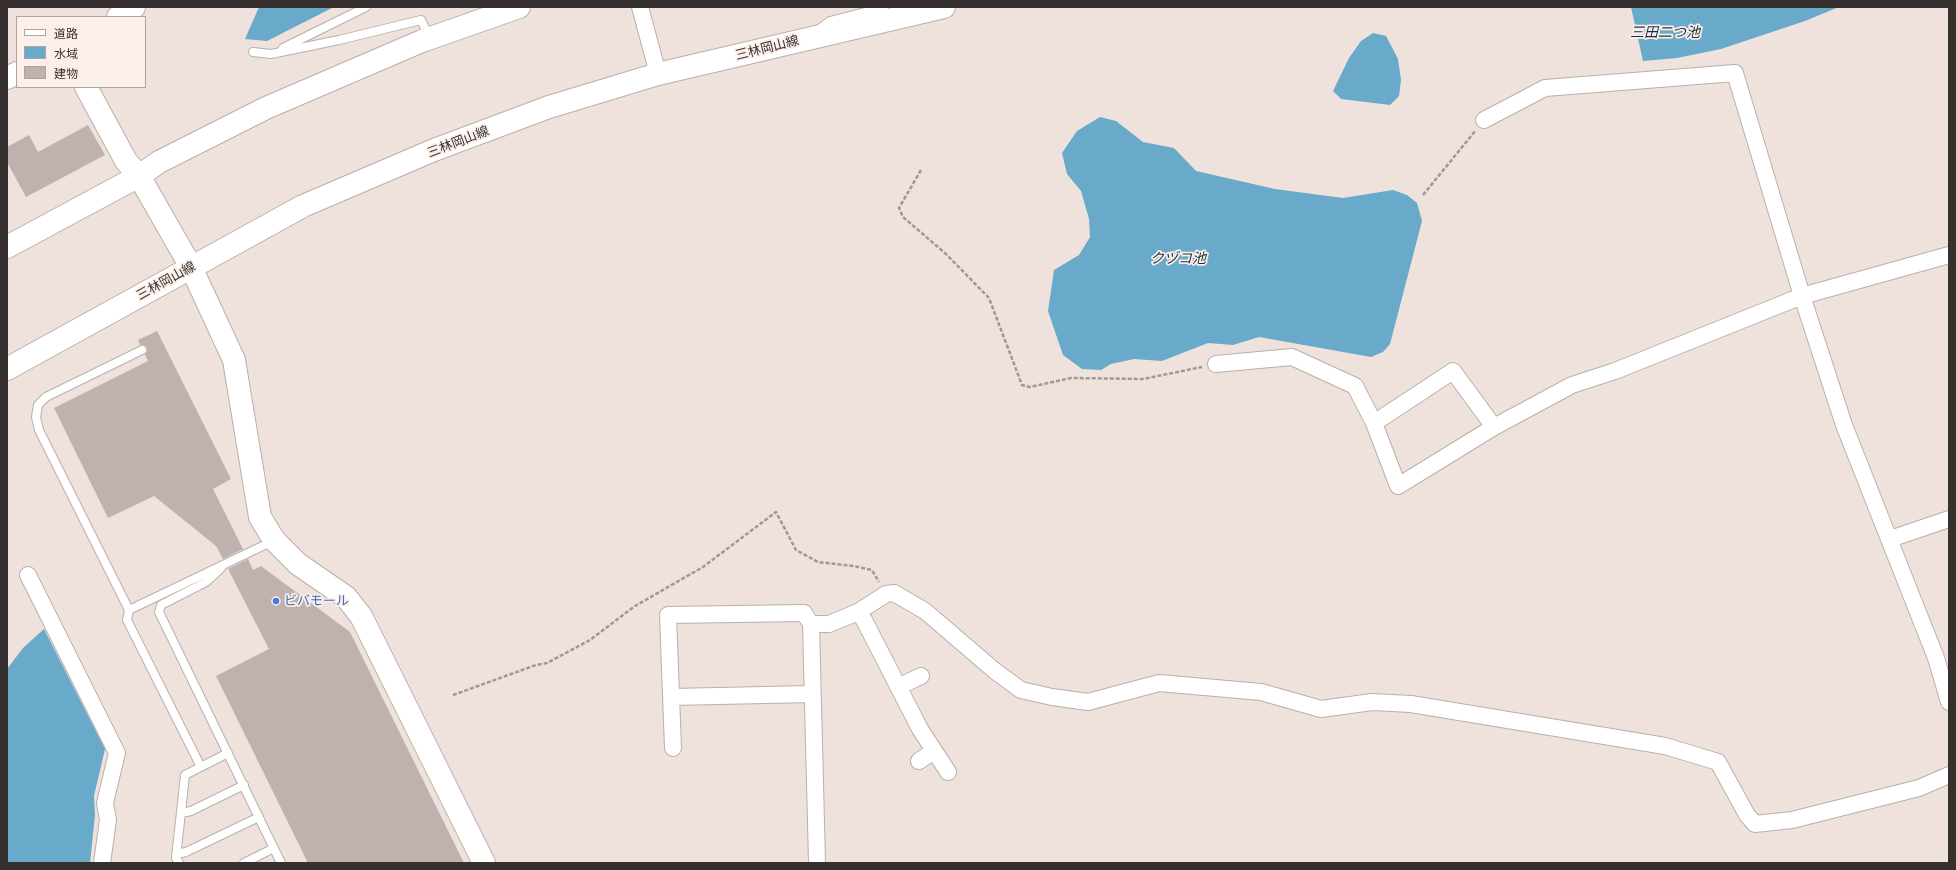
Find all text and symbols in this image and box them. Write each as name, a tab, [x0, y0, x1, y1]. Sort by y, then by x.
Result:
legend	[16, 16, 146, 88]
water label: 三田二つ池	[1630, 25, 1700, 41]
text: 道路	[54, 26, 78, 41]
street label: 三林岡山線	[734, 33, 800, 63]
text: 水域	[54, 46, 78, 61]
text: 建物	[54, 66, 78, 81]
street label: 三林岡山線	[425, 123, 491, 161]
water label: クヅコ池	[1150, 251, 1206, 267]
street label: 三林岡山線	[134, 258, 198, 304]
place label: ビバモール	[284, 593, 349, 609]
marker: ビバモール	[271, 596, 281, 606]

